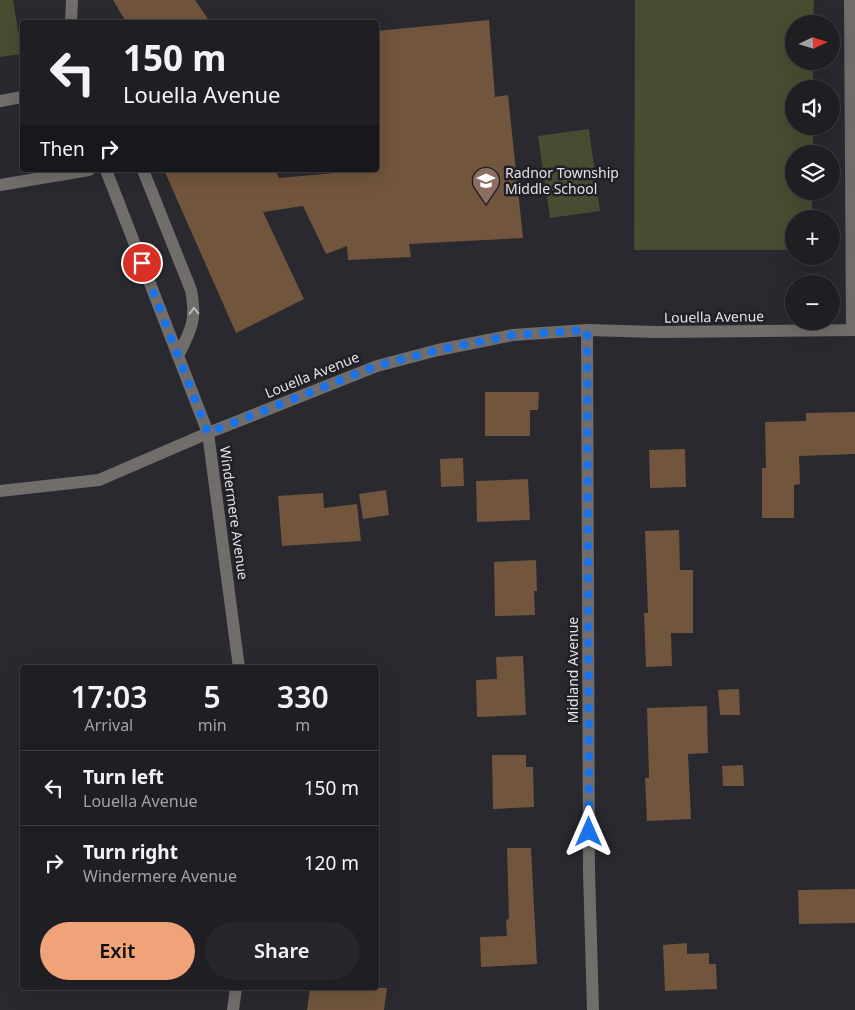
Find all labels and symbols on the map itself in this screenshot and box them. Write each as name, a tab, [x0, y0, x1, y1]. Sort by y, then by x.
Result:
north arrow	[785, 15, 840, 70]
place label: Radnor Township Middle School	[505, 163, 619, 198]
school or university icon: Radnor Township Middle School	[471, 166, 501, 205]
pin	[121, 242, 163, 284]
street label: Louella Avenue	[664, 306, 764, 327]
one-way arrow	[189, 307, 199, 314]
street label: Louella Avenue	[262, 347, 362, 402]
street label: Windermere Avenue	[216, 445, 253, 581]
street label: Midland Avenue	[563, 617, 582, 723]
position arrow	[562, 805, 614, 857]

